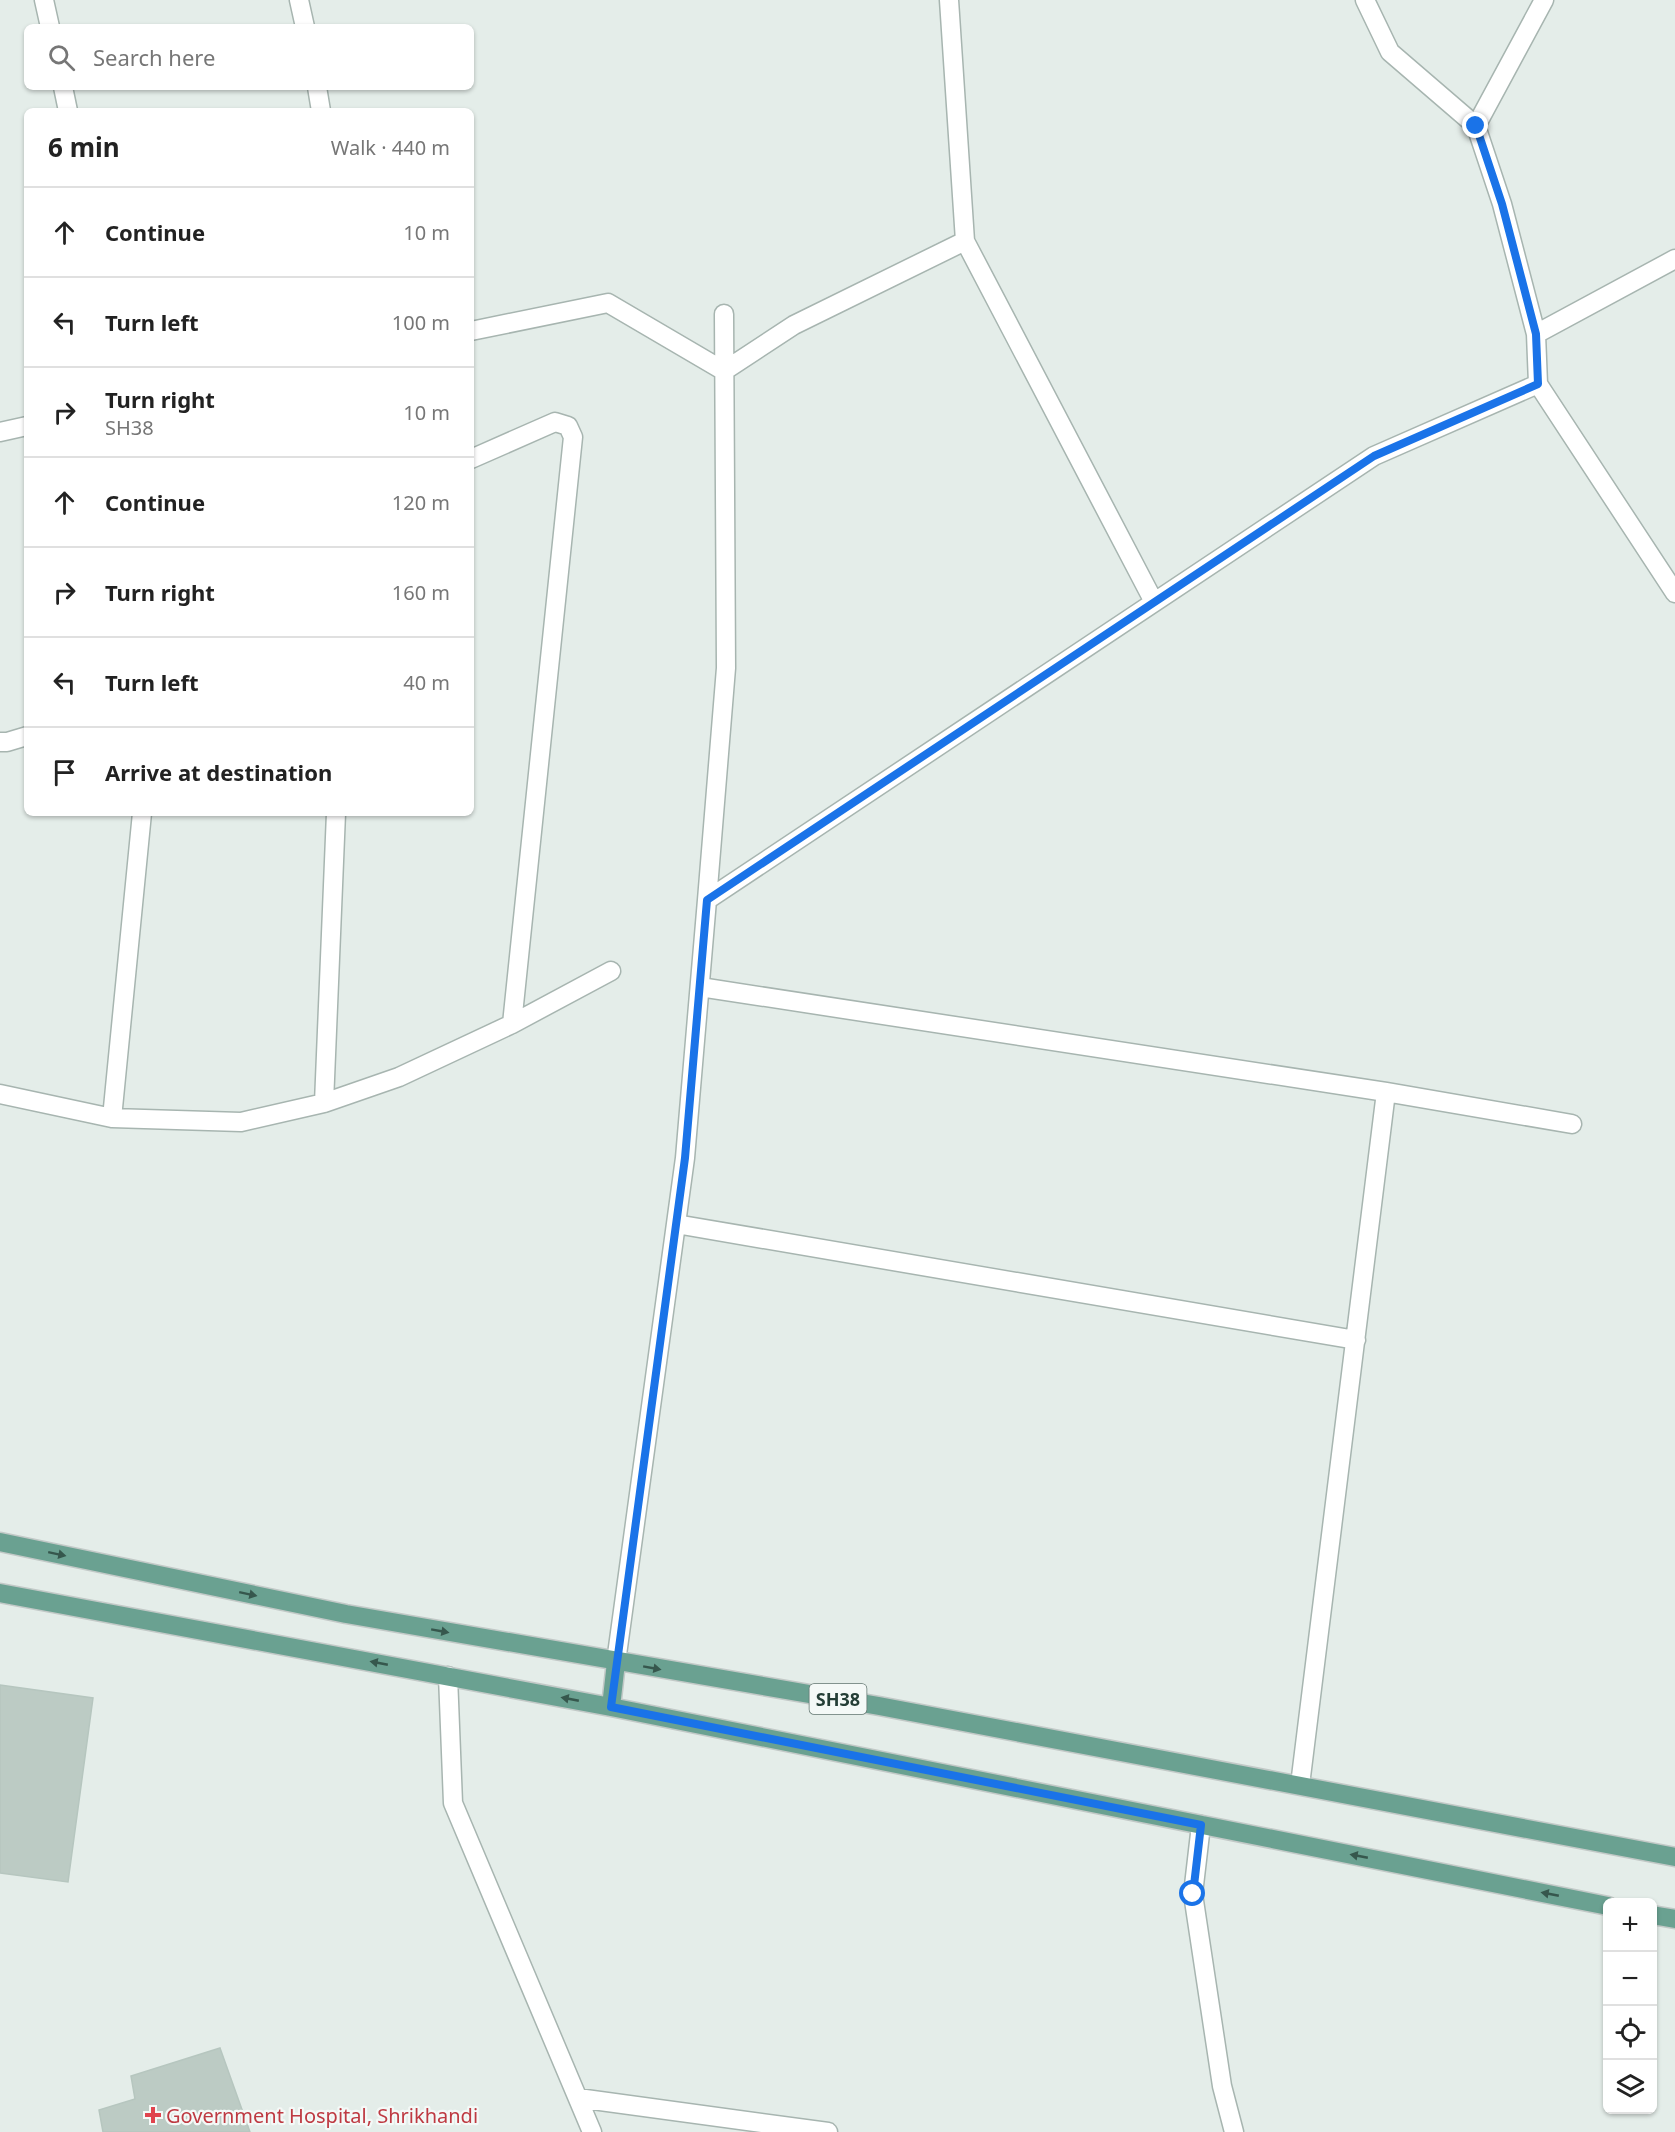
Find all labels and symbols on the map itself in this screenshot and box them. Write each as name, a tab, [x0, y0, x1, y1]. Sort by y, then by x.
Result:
route end	[1462, 112, 1488, 138]
one-way arrow	[48, 1550, 67, 1559]
one-way arrow	[239, 1590, 258, 1599]
one-way arrow	[430, 1626, 449, 1635]
one-way arrow	[369, 1658, 388, 1667]
one-way arrow	[643, 1663, 662, 1672]
road number: SH38	[810, 1684, 866, 1714]
one-way arrow	[561, 1694, 580, 1703]
one-way arrow	[1349, 1851, 1368, 1860]
route start	[1179, 1880, 1205, 1906]
one-way arrow	[1540, 1889, 1559, 1898]
place label: Government Hospital, Shrikhandi	[166, 2102, 478, 2129]
marker: Government Hospital, Shrikhandi	[144, 2106, 162, 2124]

